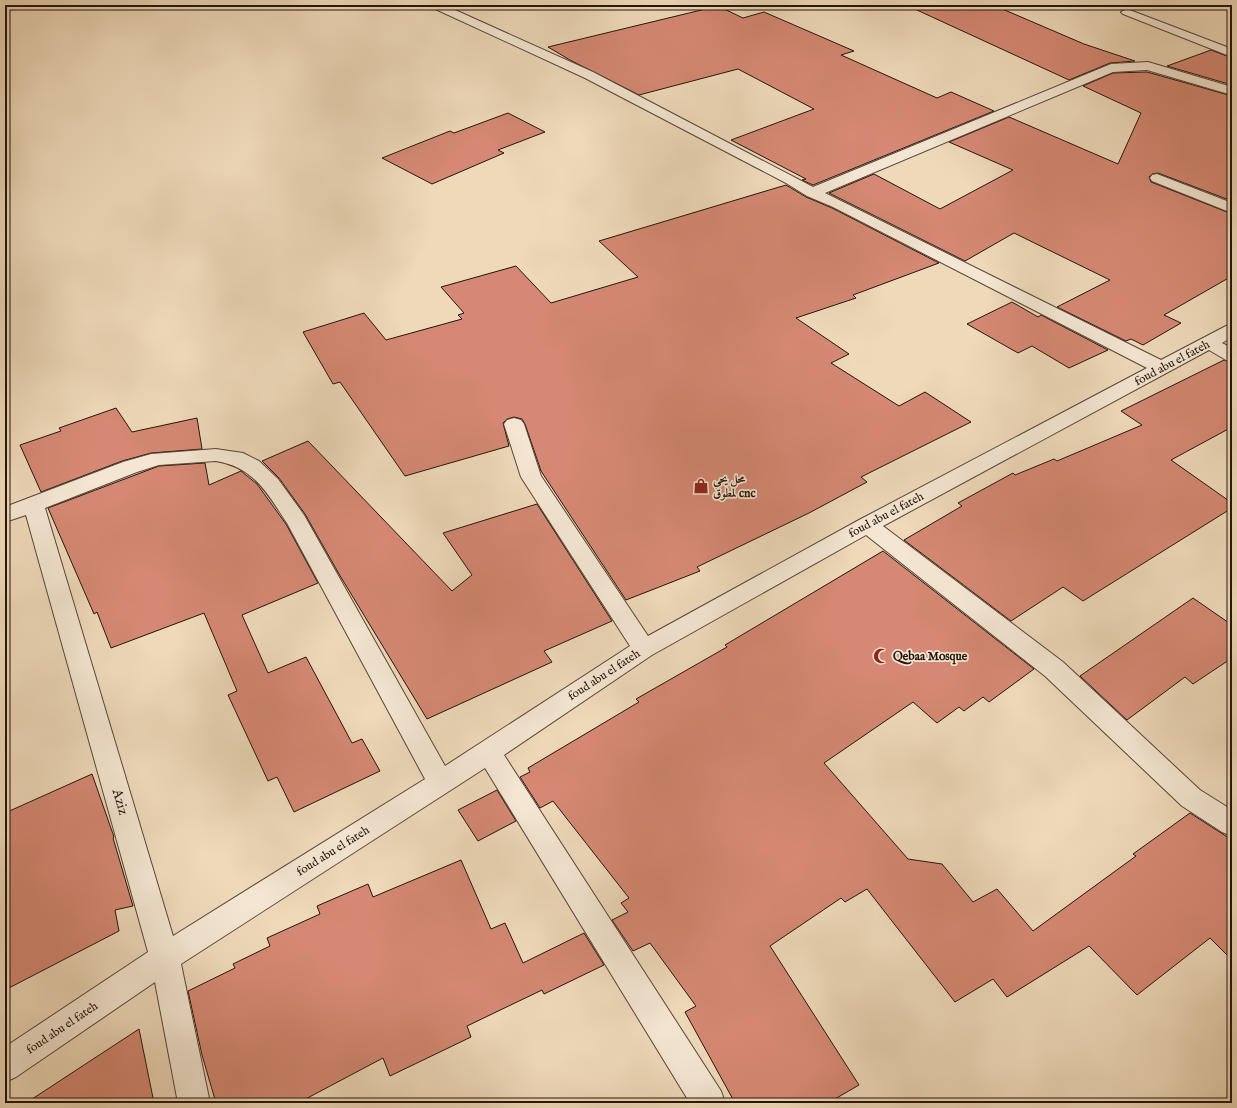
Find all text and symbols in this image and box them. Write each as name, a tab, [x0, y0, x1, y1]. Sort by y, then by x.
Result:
street label: foud abu el fateh	[1132, 337, 1213, 389]
place label: محل يحي لمطوق cnc	[713, 472, 756, 501]
shop icon: محل يحي لمطوق cnc	[692, 477, 710, 495]
street label: foud abu el fateh	[846, 489, 927, 541]
street label: foud abu el fateh	[565, 646, 644, 704]
mosque icon: Qebaa Mosque	[872, 647, 890, 665]
place label: Qebaa Mosque	[893, 649, 968, 665]
street label: Aziz	[107, 786, 132, 818]
street label: foud abu el fateh	[294, 822, 373, 879]
street label: foud abu el fateh	[23, 998, 101, 1058]

